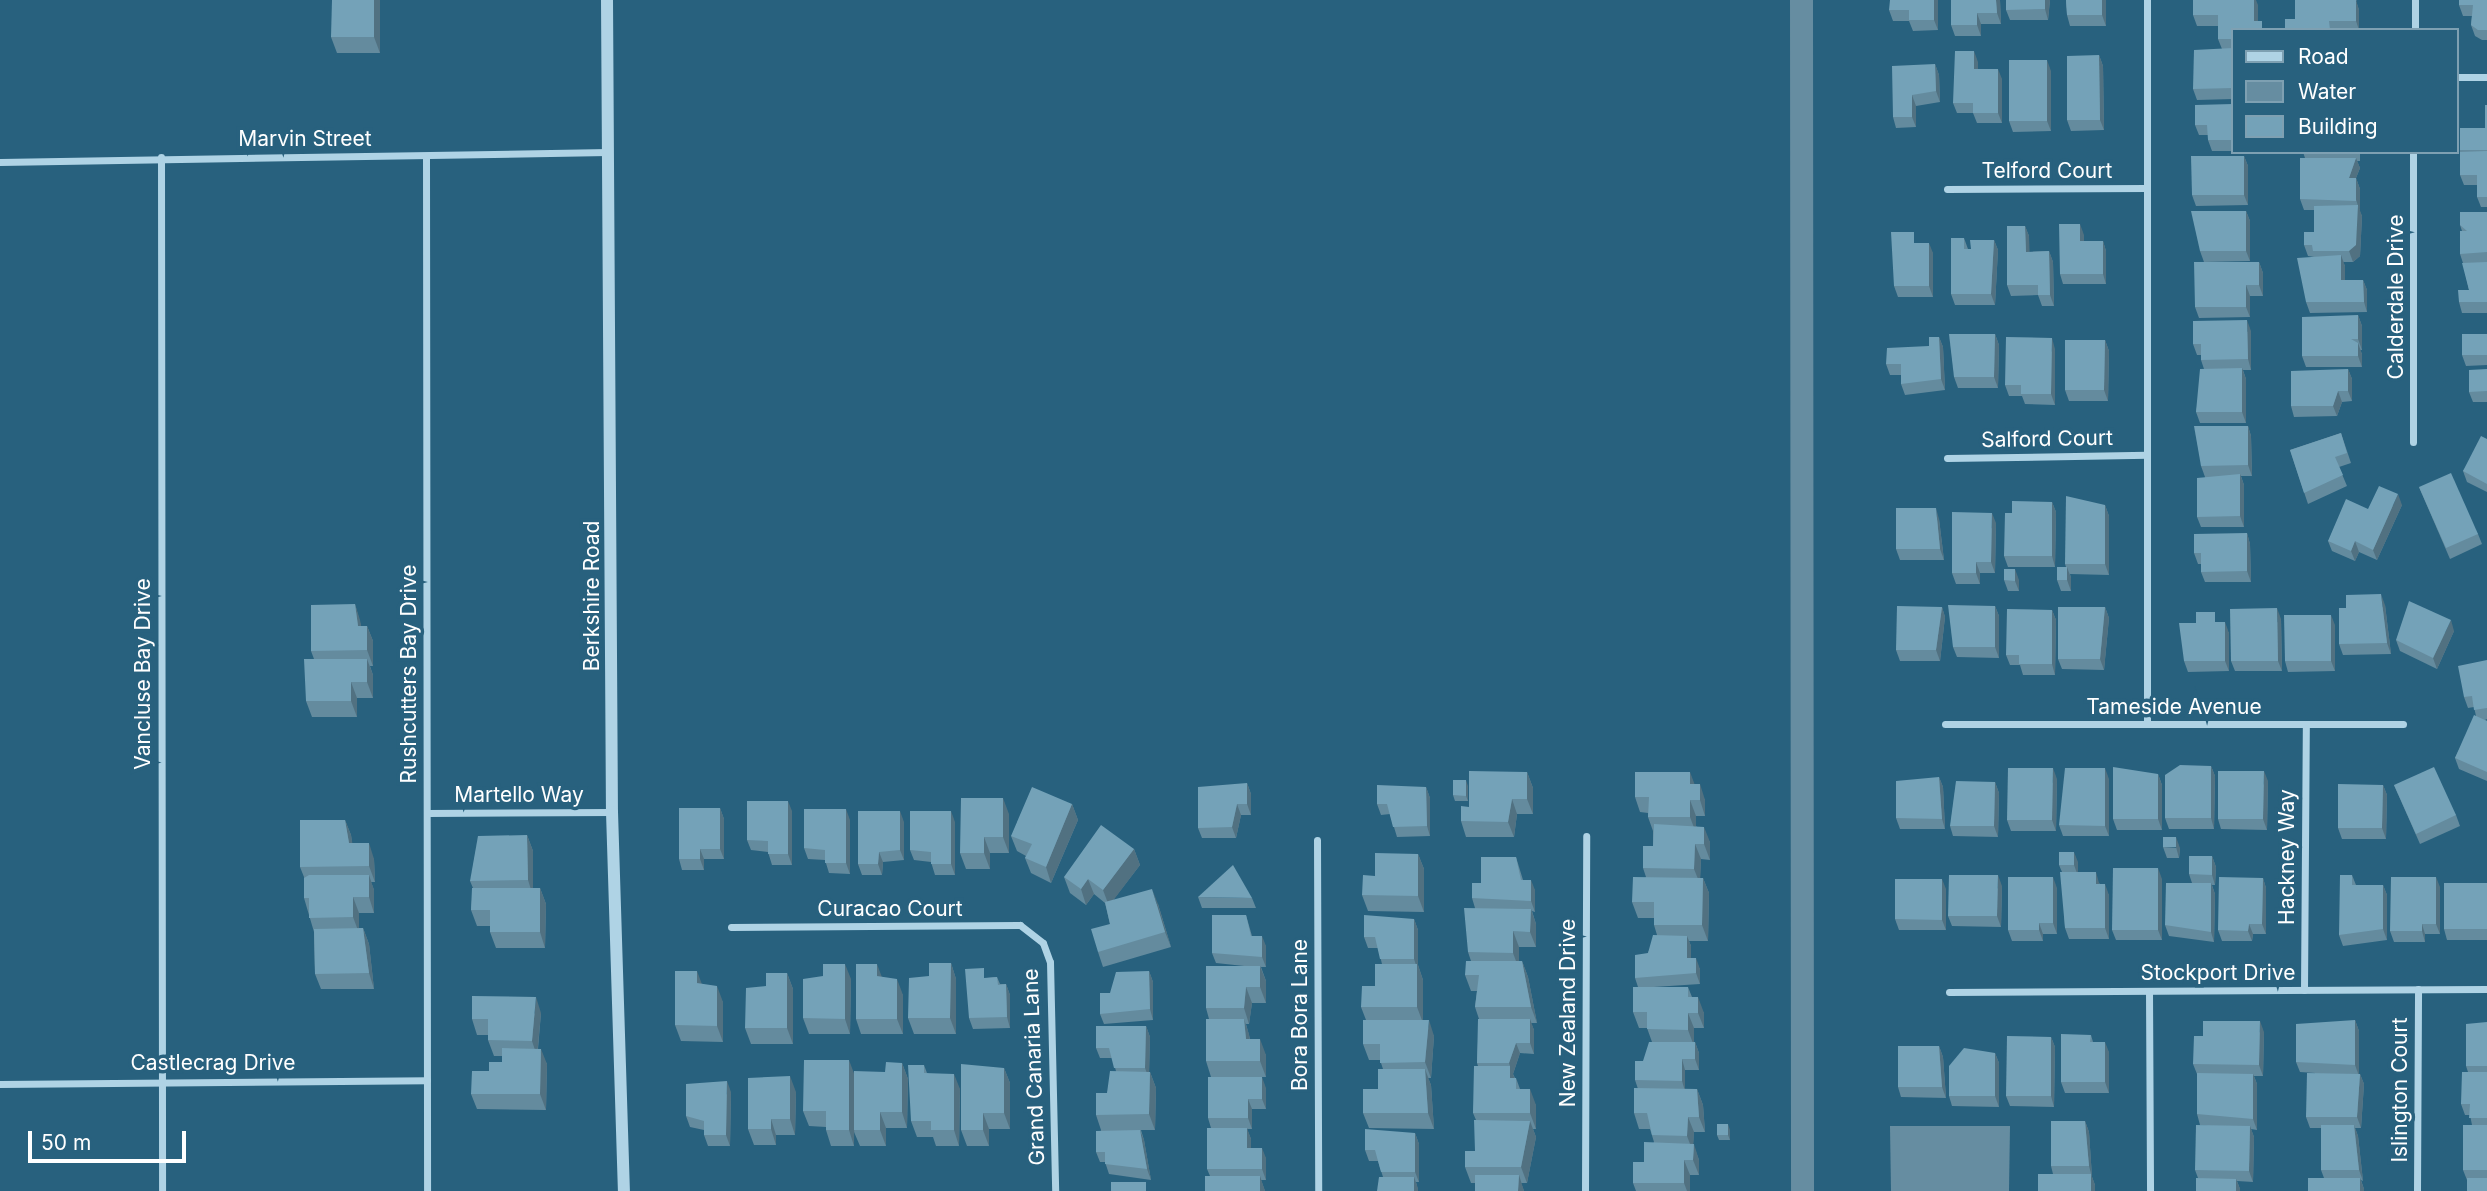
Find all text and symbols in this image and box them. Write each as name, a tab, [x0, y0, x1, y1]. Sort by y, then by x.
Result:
legend	[2232, 28, 2459, 154]
text: Road	[2298, 44, 2349, 69]
text: Water	[2298, 79, 2356, 104]
text: Building	[2298, 114, 2378, 139]
street label: Marvin Street	[238, 126, 372, 152]
street label: Telford Court	[1982, 158, 2112, 184]
street label: Calderdale Drive	[2383, 215, 2409, 379]
street label: Salford Court	[1981, 425, 2113, 453]
street label: Berkshire Road	[579, 521, 605, 671]
street label: Rushcutters Bay Drive	[396, 564, 422, 784]
street label: Vancluse Bay Drive	[130, 578, 156, 770]
street label: Tameside Avenue	[2086, 694, 2262, 720]
street label: Martello Way	[454, 782, 584, 808]
street label: Hackney Way	[2274, 789, 2300, 925]
street label: Curacao Court	[817, 896, 963, 922]
street label: New Zealand Drive	[1555, 919, 1581, 1107]
street label: Bora Bora Lane	[1287, 939, 1313, 1091]
street label: Stockport Drive	[2141, 960, 2295, 986]
street label: Grand Canaria Lane	[1018, 968, 1050, 1166]
street label: Islington Court	[2387, 1017, 2413, 1163]
street label: Castlecrag Drive	[130, 1050, 296, 1076]
scale bar	[32, 1118, 189, 1162]
text: 50 m	[41, 1130, 91, 1155]

